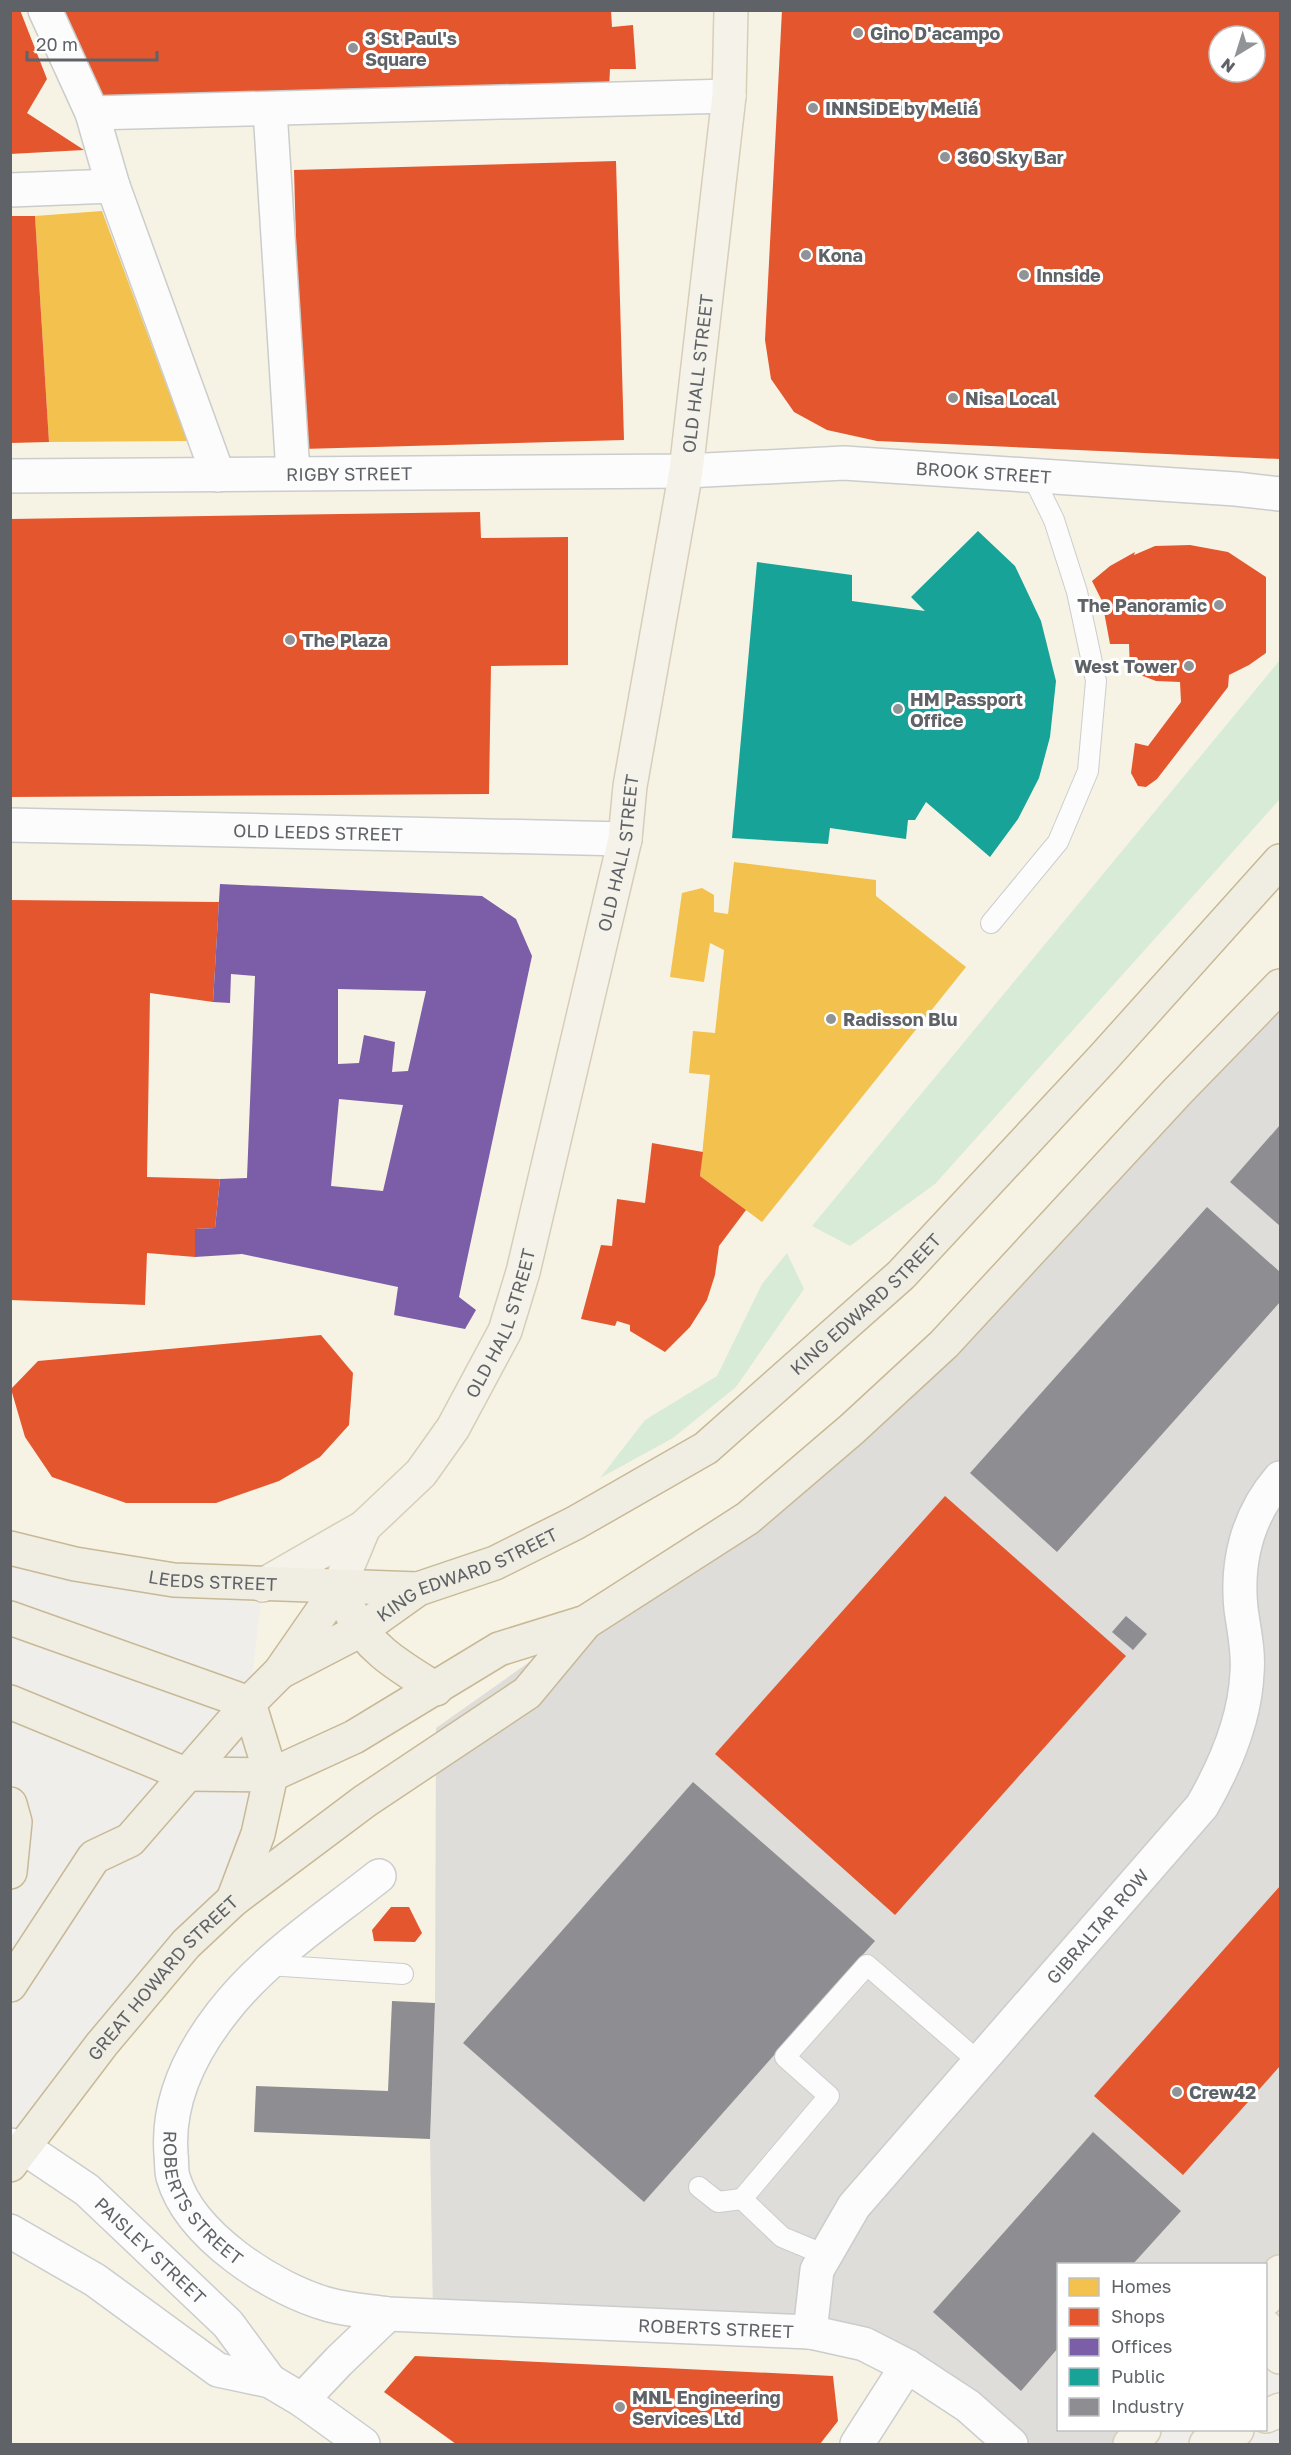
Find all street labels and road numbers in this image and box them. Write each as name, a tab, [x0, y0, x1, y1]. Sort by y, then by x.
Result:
street label: OLD HALL STREET	[677, 293, 717, 454]
street label: BROOK STREET	[915, 457, 1052, 488]
street label: RIGBY STREET	[286, 462, 412, 485]
street label: OLD HALL STREET	[593, 773, 643, 934]
street label: OLD LEEDS STREET	[233, 819, 403, 845]
street label: KING EDWARD STREET	[785, 1229, 945, 1379]
street label: OLD HALL STREET	[460, 1246, 539, 1401]
street label: KING EDWARD STREET	[372, 1523, 561, 1626]
street label: LEEDS STREET	[147, 1565, 278, 1595]
street label: GIBRALTAR ROW	[1041, 1865, 1153, 1988]
street label: GREAT HOWARD STREET	[83, 1890, 242, 2065]
street label: ROBERTS STREET	[159, 2130, 247, 2269]
street label: PAISLEY STREET	[90, 2192, 211, 2308]
street label: ROBERTS STREET	[638, 2314, 794, 2342]

